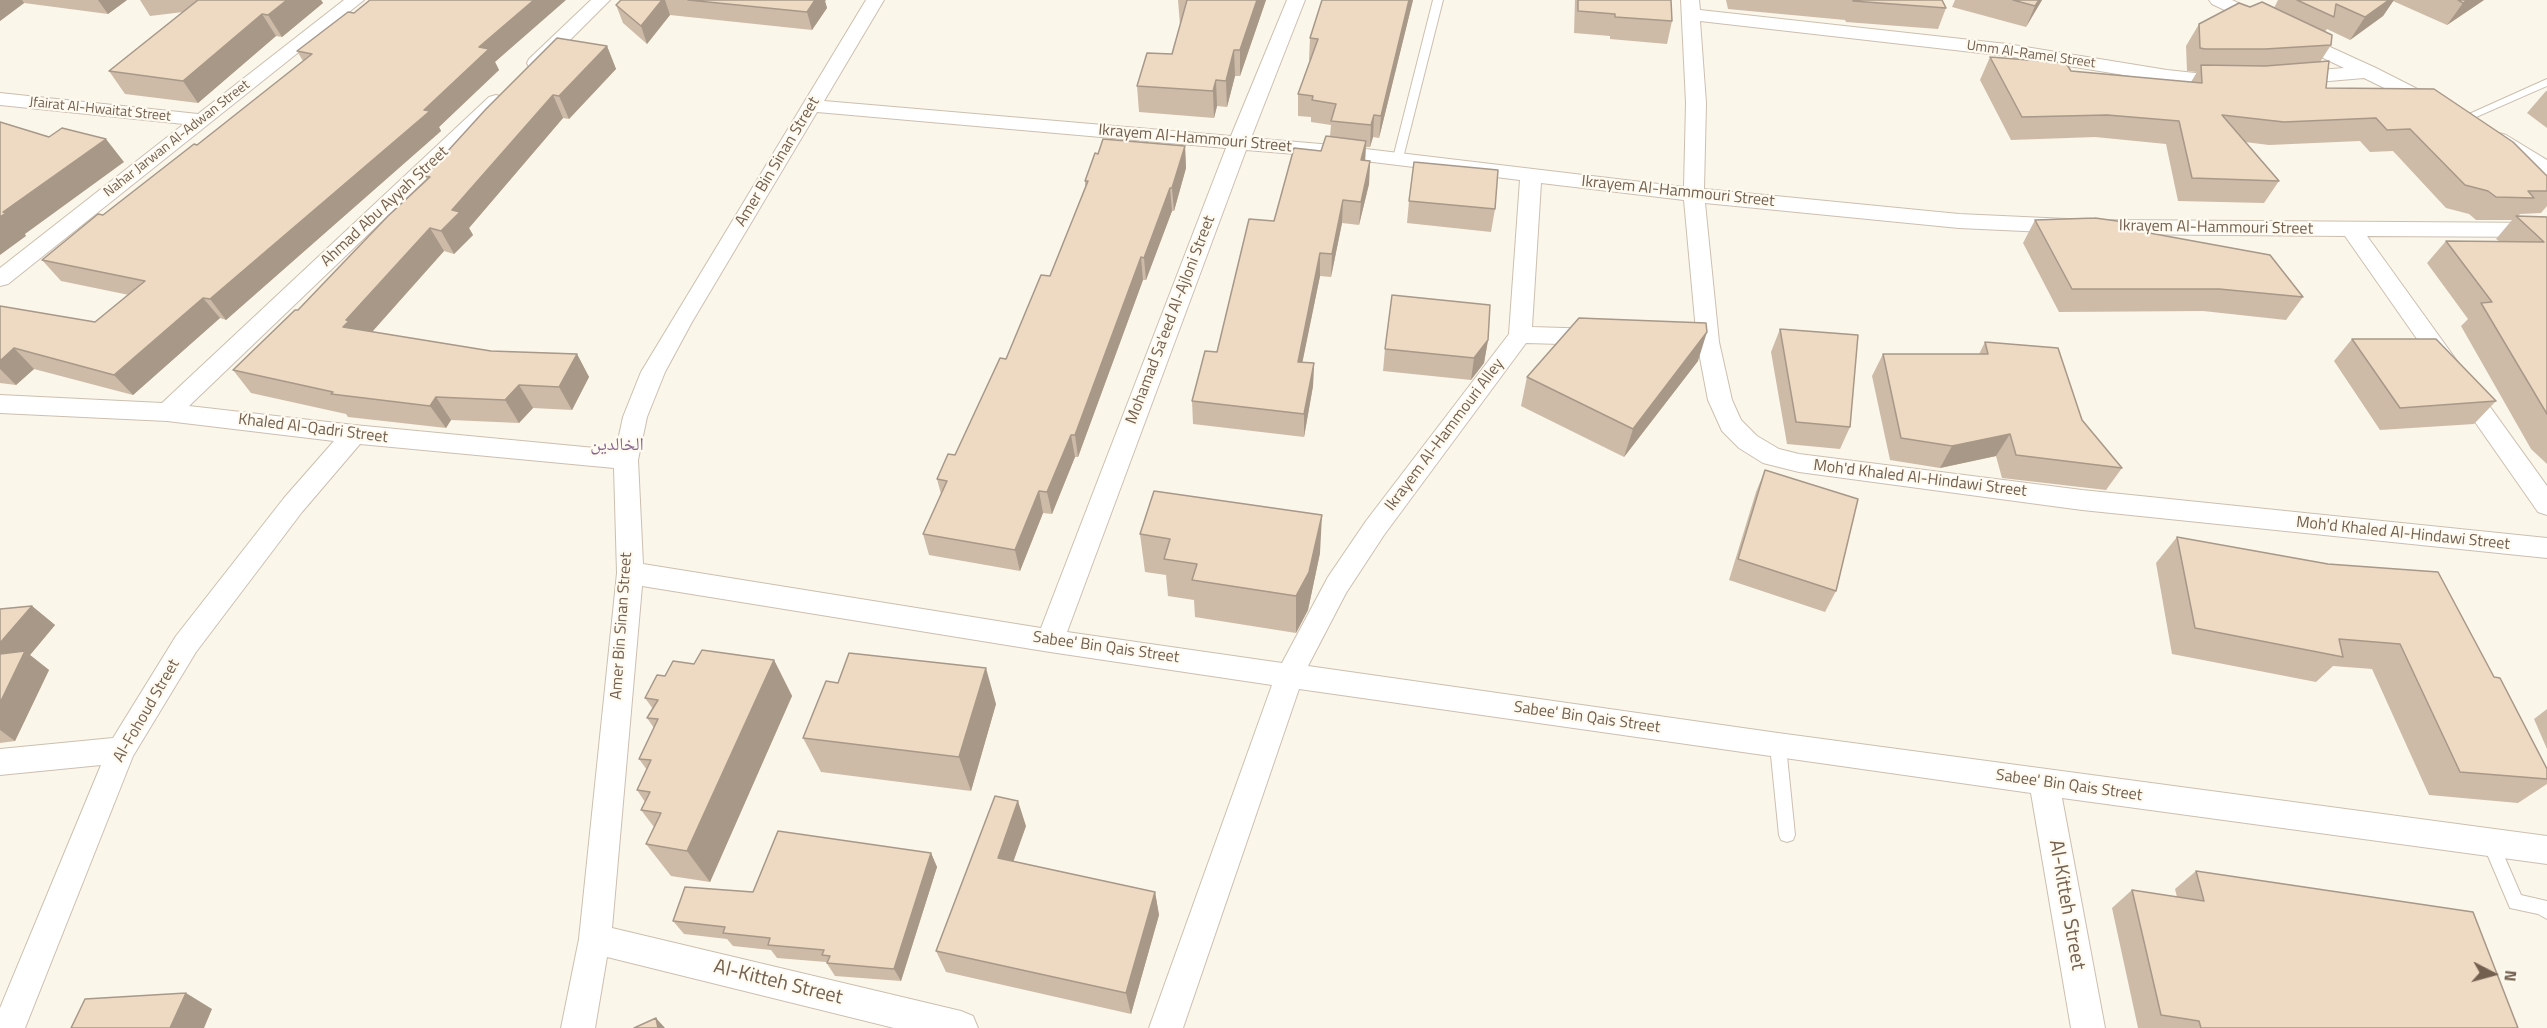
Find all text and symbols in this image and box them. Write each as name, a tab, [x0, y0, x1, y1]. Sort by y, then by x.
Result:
street label: Umm Al-Ramel Street	[1965, 38, 2097, 72]
street label: Nahar Jarwan Al-Adwan Street	[101, 77, 253, 201]
street label: Jfairat Al-Hwaitat Street	[28, 94, 172, 126]
street label: Amer Bin Sinan Street	[732, 94, 824, 230]
street label: Ikrayem Al-Hammouri Street	[1097, 121, 1293, 157]
street label: Ahmad Abu Ayyah Street	[317, 143, 453, 271]
street label: Ikrayem Al-Hammouri Street	[1580, 172, 1776, 212]
street label: Mohamad Sa'eed Al-Ajloni Street	[1122, 213, 1220, 427]
street label: Ikrayem Al-Hammouri Street	[2119, 217, 2313, 239]
street label: Ikrayem Al-Hammouri Alley	[1382, 355, 1508, 515]
street label: Khaled Al-Qadri Street	[237, 410, 389, 448]
district label: الخالدين	[590, 435, 644, 457]
street label: Moh'd Khaled Al-Hindawi Street	[1812, 456, 2028, 502]
street label: Moh'd Khaled Al-Hindawi Street	[2295, 513, 2511, 555]
street label: Amer Bin Sinan Street	[607, 552, 637, 700]
street label: Sabee' Bin Qais Street	[1032, 628, 1180, 668]
street label: Al-Fohoud Street	[110, 656, 184, 766]
street label: Sabee' Bin Qais Street	[1513, 698, 1661, 738]
street label: Sabee' Bin Qais Street	[1995, 766, 2143, 806]
street label: Al-Kitteh Street	[2043, 838, 2089, 972]
north arrow	[2463, 944, 2523, 1004]
street label: Al-Kitteh Street	[711, 955, 845, 1011]
text: N	[2498, 969, 2523, 983]

